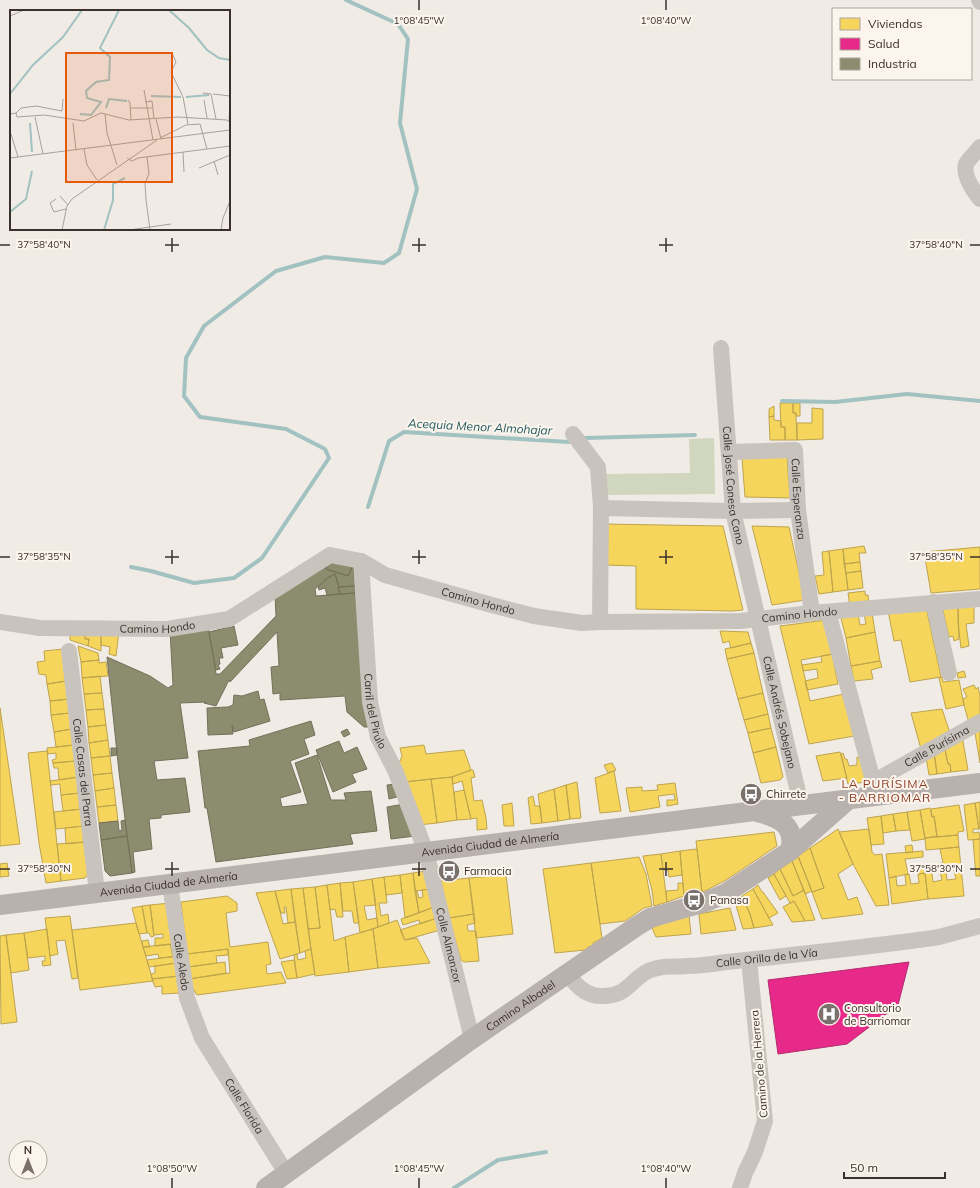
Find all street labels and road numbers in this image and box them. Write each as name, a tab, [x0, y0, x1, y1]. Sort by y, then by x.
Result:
street label: Calle José Conesa Cano	[720, 425, 748, 546]
street label: Calle Esperanza	[788, 458, 809, 540]
street label: Camino Hondo	[440, 584, 517, 618]
street label: Camino Hondo	[761, 604, 838, 626]
street label: Camino Hondo	[120, 618, 196, 636]
street label: Calle Andrés Sobejano	[760, 655, 799, 770]
street label: Carril del Pirulo	[361, 673, 390, 751]
street label: Calle Casas del Parra	[70, 717, 96, 827]
street label: Calle Purísima	[902, 722, 972, 770]
street label: Avenida Ciudad de Almería	[420, 828, 560, 860]
street label: Avenida Ciudad de Almería	[99, 868, 239, 900]
street label: Calle Almanzor	[433, 906, 465, 984]
street label: Calle Aledo	[170, 933, 193, 992]
street label: Calle Orilla de la Vía	[715, 945, 818, 970]
street label: Camino Albadel	[483, 977, 558, 1034]
street label: Camino de la Herrera	[747, 1009, 771, 1119]
street label: Calle Florida	[222, 1075, 267, 1136]

